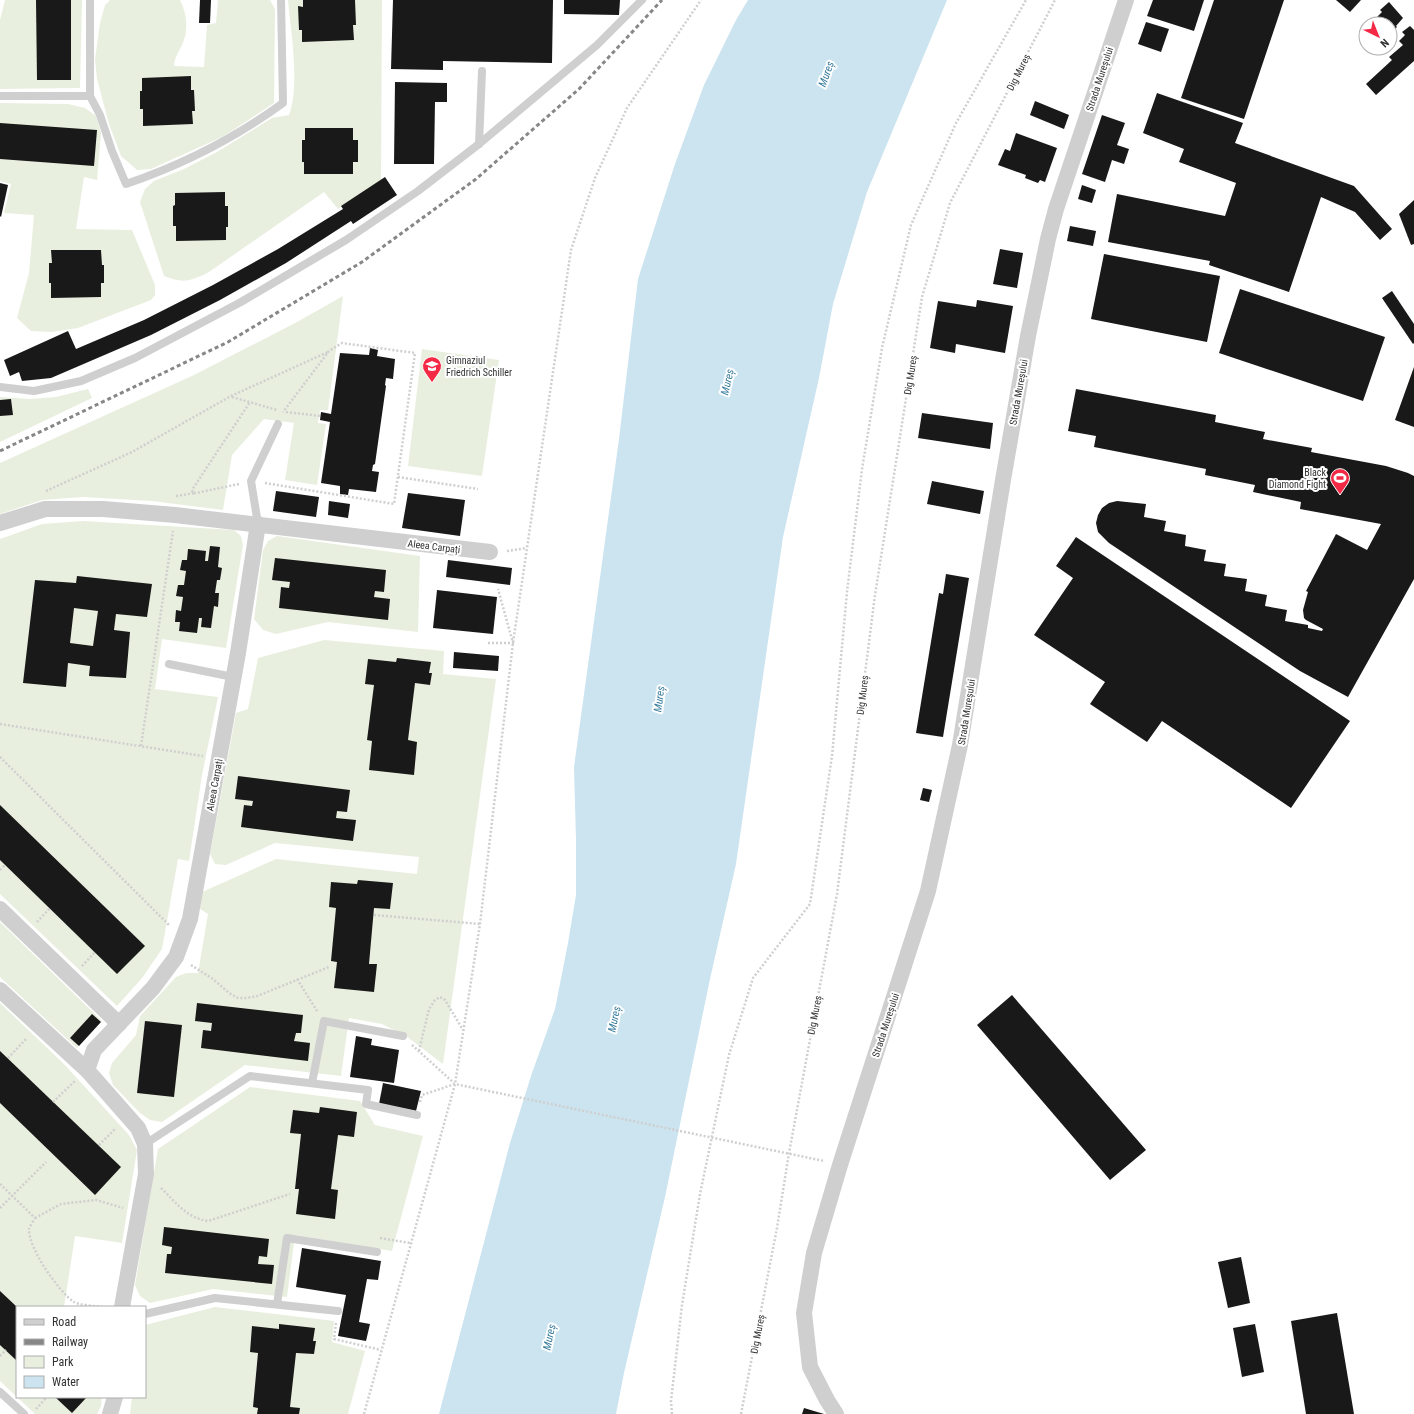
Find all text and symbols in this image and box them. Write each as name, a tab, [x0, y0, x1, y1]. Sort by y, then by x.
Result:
north arrow	[1358, 16, 1398, 56]
text: N	[1377, 36, 1391, 50]
street label: Strada Mureșului	[1084, 46, 1116, 113]
street label: Dig Mureș	[1005, 52, 1033, 93]
water label: Mureș	[816, 59, 837, 89]
street label: Dig Mureș	[902, 354, 920, 396]
school or university icon: Gimnaziul Friedrich Schiller	[421, 355, 443, 383]
place label: Gimnaziul Friedrich Schiller	[446, 355, 512, 378]
street label: Strada Mureșului	[1007, 358, 1031, 426]
water label: Mureș	[718, 368, 737, 396]
place label: Black Diamond Fight	[1269, 467, 1326, 490]
sports icon: Black Diamond Fight	[1329, 467, 1351, 495]
street label: Aleea Carpați	[407, 538, 461, 556]
street label: Dig Mureș	[855, 674, 871, 716]
street label: Strada Mureșului	[956, 678, 978, 746]
water label: Mureș	[651, 685, 668, 713]
street label: Aleea Carpați	[204, 758, 225, 812]
street label: Strada Mureșului	[870, 992, 902, 1059]
street label: Dig Mureș	[805, 994, 825, 1036]
water label: Mureș	[605, 1005, 624, 1033]
legend	[16, 1306, 146, 1398]
street label: Dig Mureș	[748, 1313, 768, 1355]
text: Road	[52, 1315, 76, 1329]
water label: Mureș	[540, 1323, 559, 1351]
text: Railway	[52, 1335, 88, 1349]
text: Park	[52, 1355, 74, 1369]
text: Water	[52, 1375, 80, 1389]

